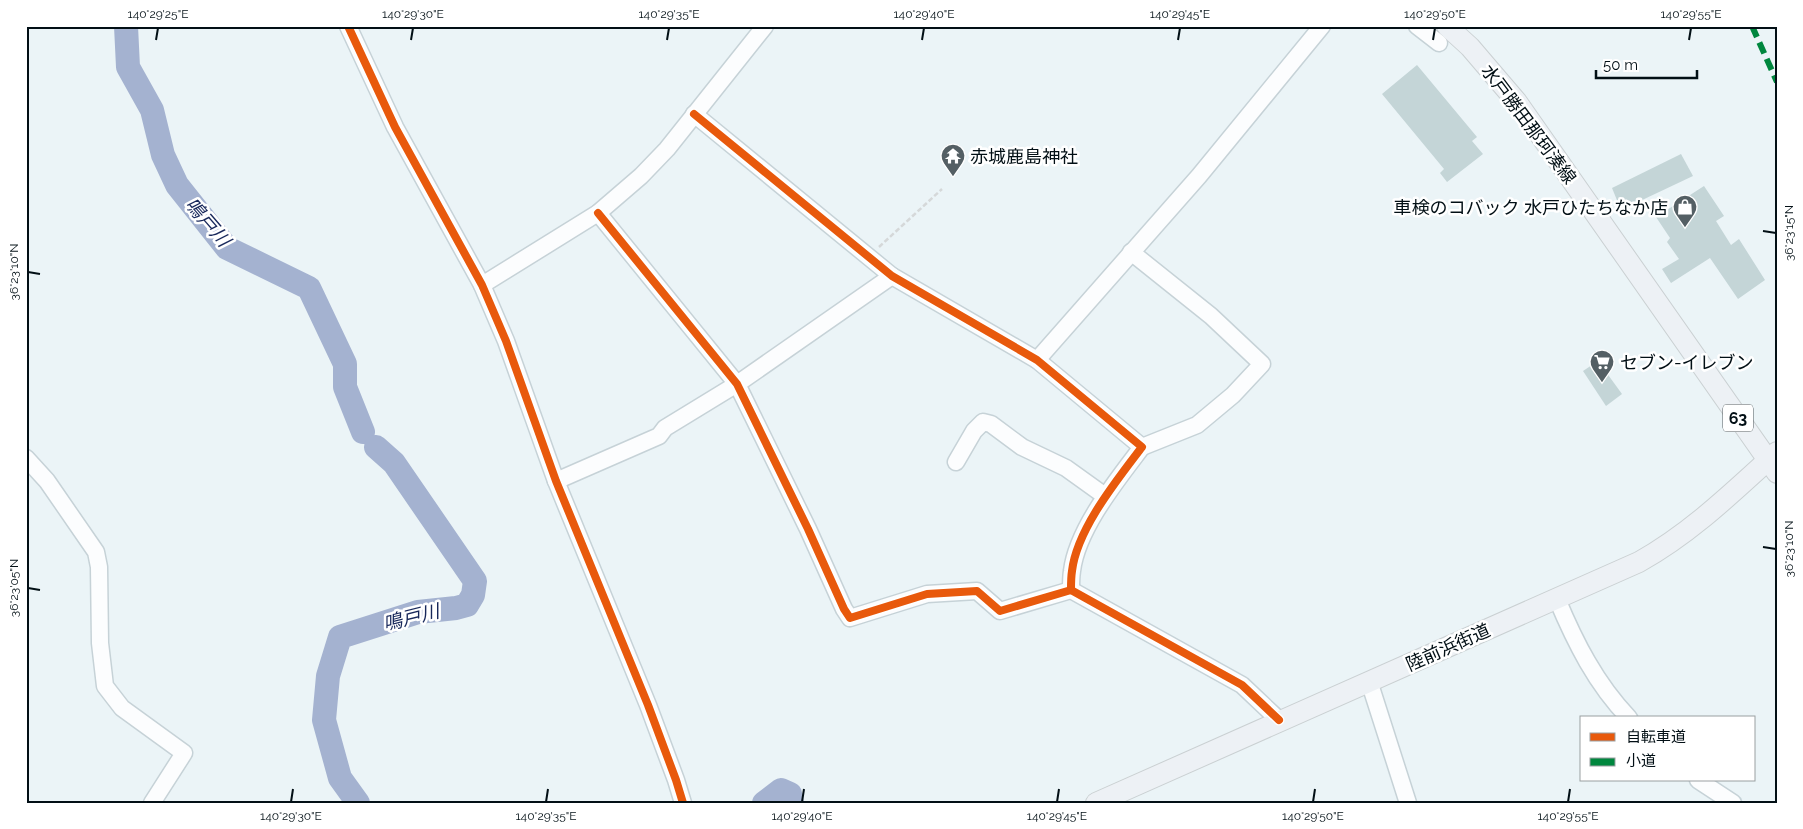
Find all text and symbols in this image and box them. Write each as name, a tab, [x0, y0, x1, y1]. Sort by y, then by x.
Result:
text: 140°29'25"E	[128, 7, 188, 21]
text: 140°29'30"E	[382, 7, 444, 21]
text: 140°29'35"E	[638, 7, 700, 21]
text: 140°29'40"E	[893, 7, 955, 21]
text: 140°29'45"E	[1150, 7, 1210, 21]
text: 140°29'50"E	[1404, 7, 1466, 21]
text: 140°29'55"E	[1660, 7, 1722, 21]
scale bar	[1596, 48, 1697, 80]
text: 50 m	[1603, 56, 1638, 74]
street label: 水戸勝田那珂湊線	[1477, 60, 1581, 188]
temple icon: 赤城鹿島神社	[940, 143, 966, 177]
place label: 赤城鹿島神社	[970, 146, 1078, 167]
water label: 鳴戸川	[181, 193, 236, 252]
shop icon: 車検のコバック 水戸ひたちなか店	[1672, 194, 1698, 228]
place label: 車検のコバック 水戸ひたちなか店	[1393, 197, 1668, 218]
text: 36°23'15"N	[1782, 205, 1796, 261]
text: 36°23'10"N	[7, 244, 21, 300]
supermarket icon: セブン-イレブン	[1589, 349, 1615, 383]
place label: セブン-イレブン	[1620, 352, 1754, 373]
road number: 63	[1723, 404, 1753, 432]
text: 36°23'10"N	[1782, 521, 1796, 577]
text: 36°23'05"N	[7, 559, 21, 617]
water label: 鳴戸川	[381, 599, 443, 635]
street label: 陸前浜街道	[1403, 619, 1493, 675]
legend	[1580, 716, 1756, 782]
text: 自転車道	[1626, 728, 1686, 746]
text: 小道	[1626, 752, 1656, 770]
text: 140°29'30"E	[260, 809, 322, 823]
text: 140°29'35"E	[515, 809, 577, 823]
text: 140°29'40"E	[771, 809, 833, 823]
text: 140°29'45"E	[1027, 809, 1087, 823]
text: 140°29'50"E	[1282, 809, 1344, 823]
text: 140°29'55"E	[1537, 809, 1599, 823]

